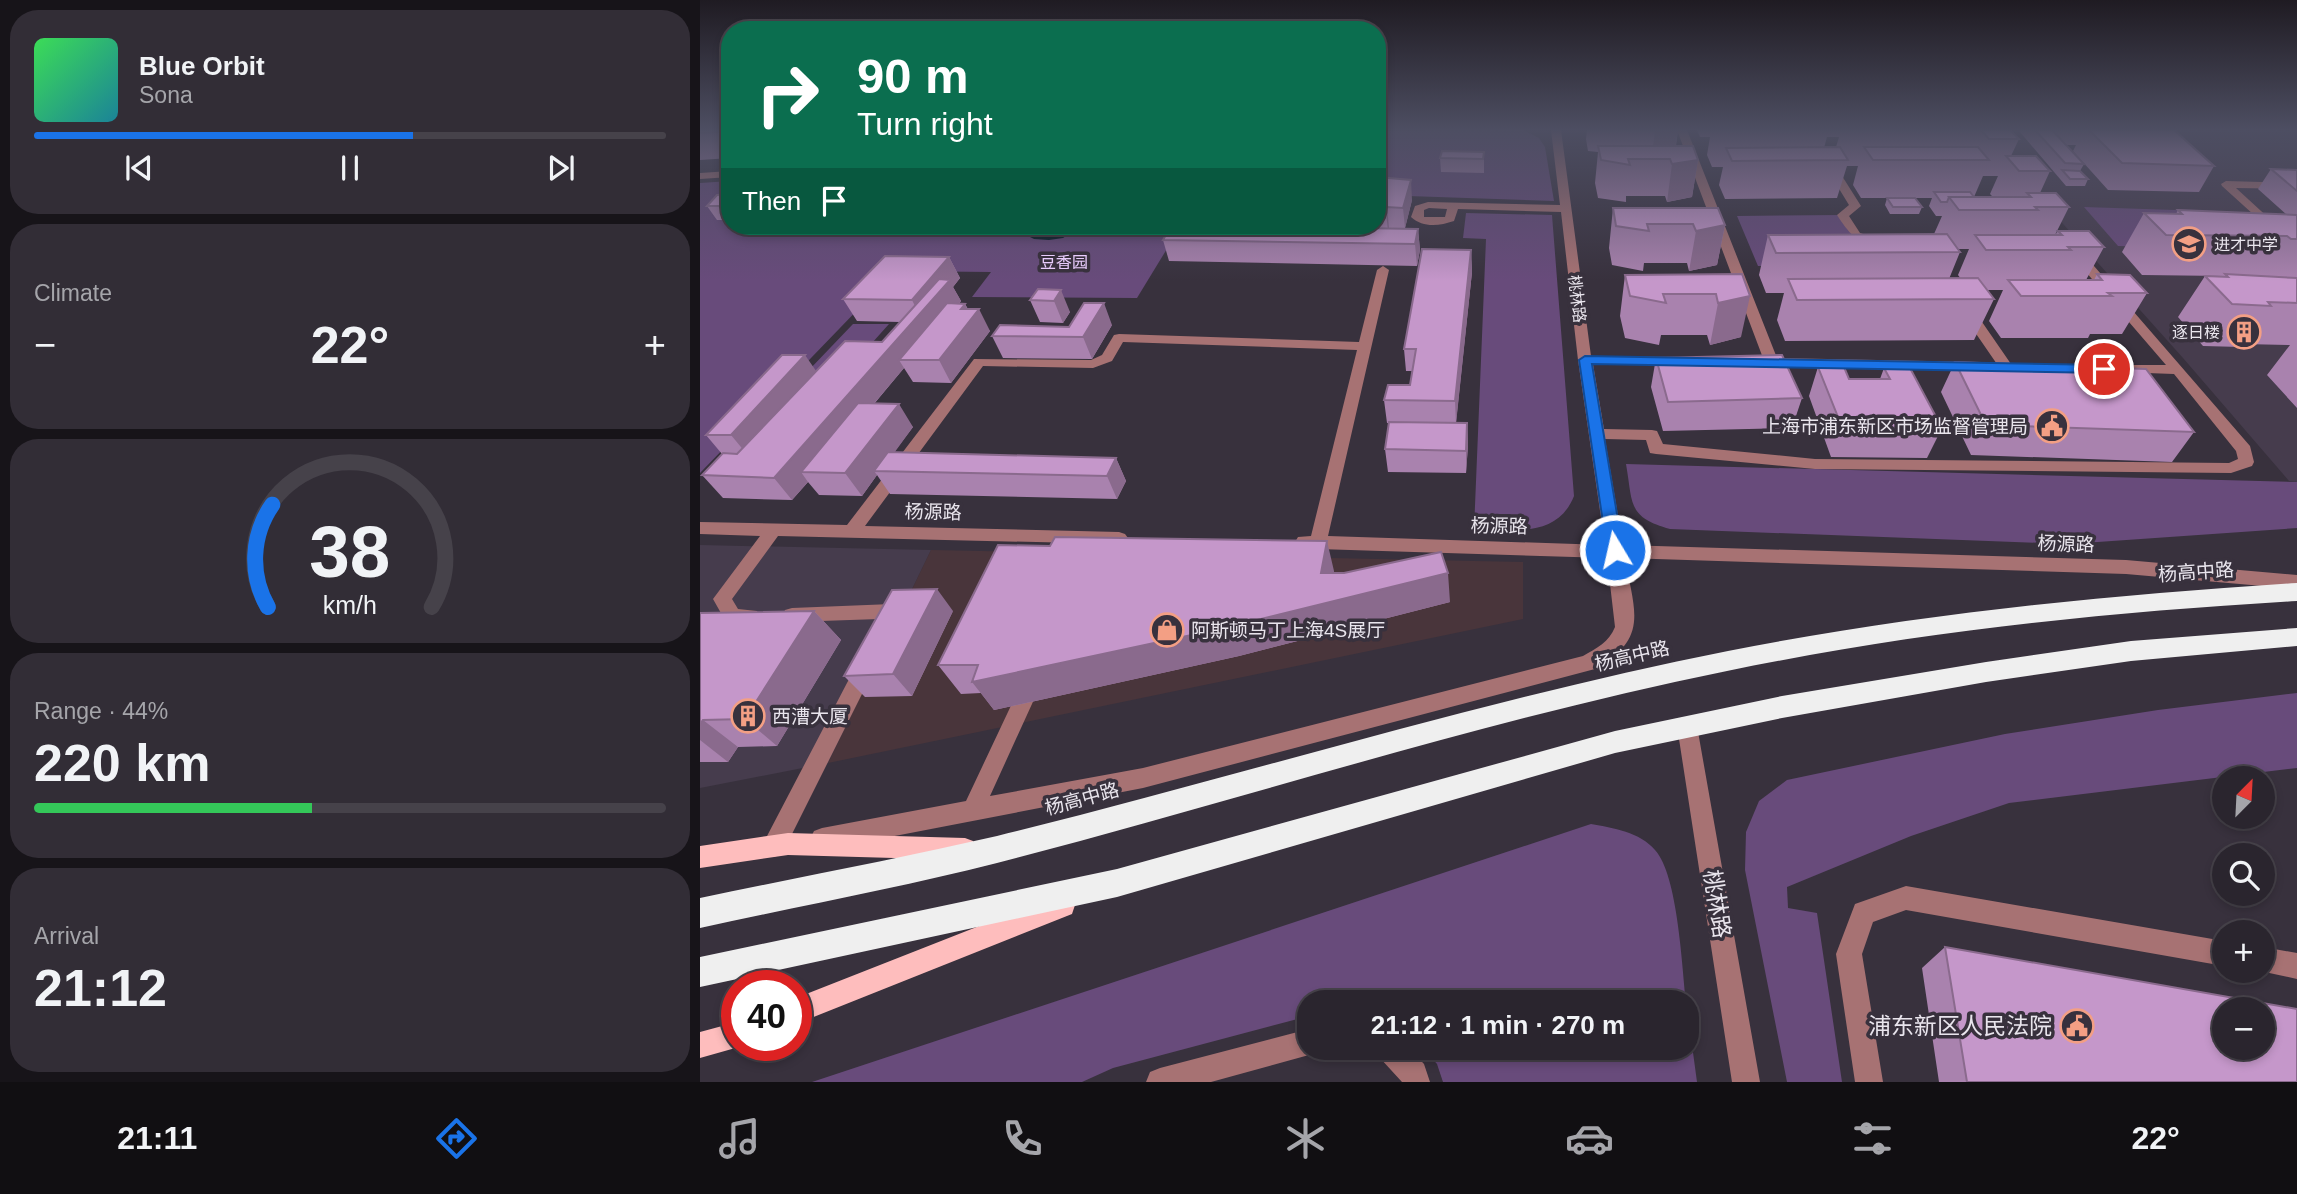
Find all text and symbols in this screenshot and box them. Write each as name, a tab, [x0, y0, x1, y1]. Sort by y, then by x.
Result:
icon: right	[742, 49, 833, 140]
text: 90 m	[857, 49, 969, 103]
text: Blue Orbit	[139, 51, 265, 81]
text: Sona	[139, 82, 193, 108]
text: Turn right	[857, 106, 993, 142]
icon: previous	[120, 149, 158, 187]
icon: pause	[331, 149, 369, 187]
icon: next	[542, 149, 580, 187]
icon: arrive	[815, 182, 853, 220]
text: Then	[742, 186, 801, 216]
school or university icon: 进才中学	[2170, 225, 2208, 263]
place label: 进才中学	[2214, 236, 2278, 253]
park label: 豆香园	[1040, 254, 1088, 271]
street label: 桃林路	[1566, 274, 1588, 324]
text: Climate	[34, 280, 112, 306]
building icon: 逐日楼	[2225, 313, 2263, 351]
text: 22°	[311, 316, 389, 374]
text: −	[34, 324, 56, 366]
text: +	[644, 324, 666, 366]
place label: 逐日楼	[2172, 324, 2220, 341]
pin	[2074, 339, 2134, 399]
icon: arrive	[2085, 350, 2123, 388]
public building icon: 上海市浦东新区市场监督管理局	[2033, 407, 2071, 445]
place label: 上海市浦东新区市场监督管理局	[1762, 416, 2028, 437]
street label: 杨源路	[904, 501, 962, 523]
text: 38	[310, 511, 390, 592]
position arrow	[1578, 513, 1652, 587]
street label: 杨源路	[1470, 515, 1528, 537]
street label: 杨源路	[2037, 533, 2095, 555]
street label: 杨高中路	[2157, 559, 2235, 585]
text: km/h	[323, 591, 377, 619]
shop icon: 阿斯顿马丁上海4S展厅	[1148, 611, 1186, 649]
place label: 阿斯顿马丁上海4S展厅	[1191, 620, 1385, 641]
street label: 杨高中路	[1593, 637, 1671, 675]
building icon: 西漕大厦	[729, 697, 767, 735]
text: Range · 44%	[34, 698, 168, 724]
place label: 西漕大厦	[772, 706, 848, 727]
text: 220 km	[34, 734, 210, 792]
north arrow	[2212, 766, 2275, 830]
map controls	[2212, 766, 2275, 1060]
street label: 杨高中路	[1043, 779, 1121, 819]
button: search	[2212, 843, 2275, 906]
street label: 桃林路	[1699, 868, 1735, 940]
button: +	[2212, 920, 2275, 983]
text: Arrival	[34, 923, 99, 949]
text: 21:12	[34, 959, 167, 1017]
speed limit sign: 40	[721, 970, 812, 1061]
button: −	[2212, 997, 2275, 1060]
public building icon: 浦东新区人民法院	[2058, 1007, 2096, 1045]
text: 21:12 · 1 min · 270 m	[1371, 1010, 1625, 1040]
place label: 浦东新区人民法院	[1868, 1013, 2052, 1039]
icon: directions	[432, 1114, 481, 1163]
icon: music	[715, 1114, 764, 1163]
icon: phone	[998, 1114, 1047, 1163]
icon: climate	[1281, 1114, 1330, 1163]
icon: car	[1565, 1114, 1614, 1163]
icon: filters	[1848, 1114, 1897, 1163]
text: 21:11	[117, 1120, 197, 1156]
text: 22°	[2131, 1120, 2180, 1156]

